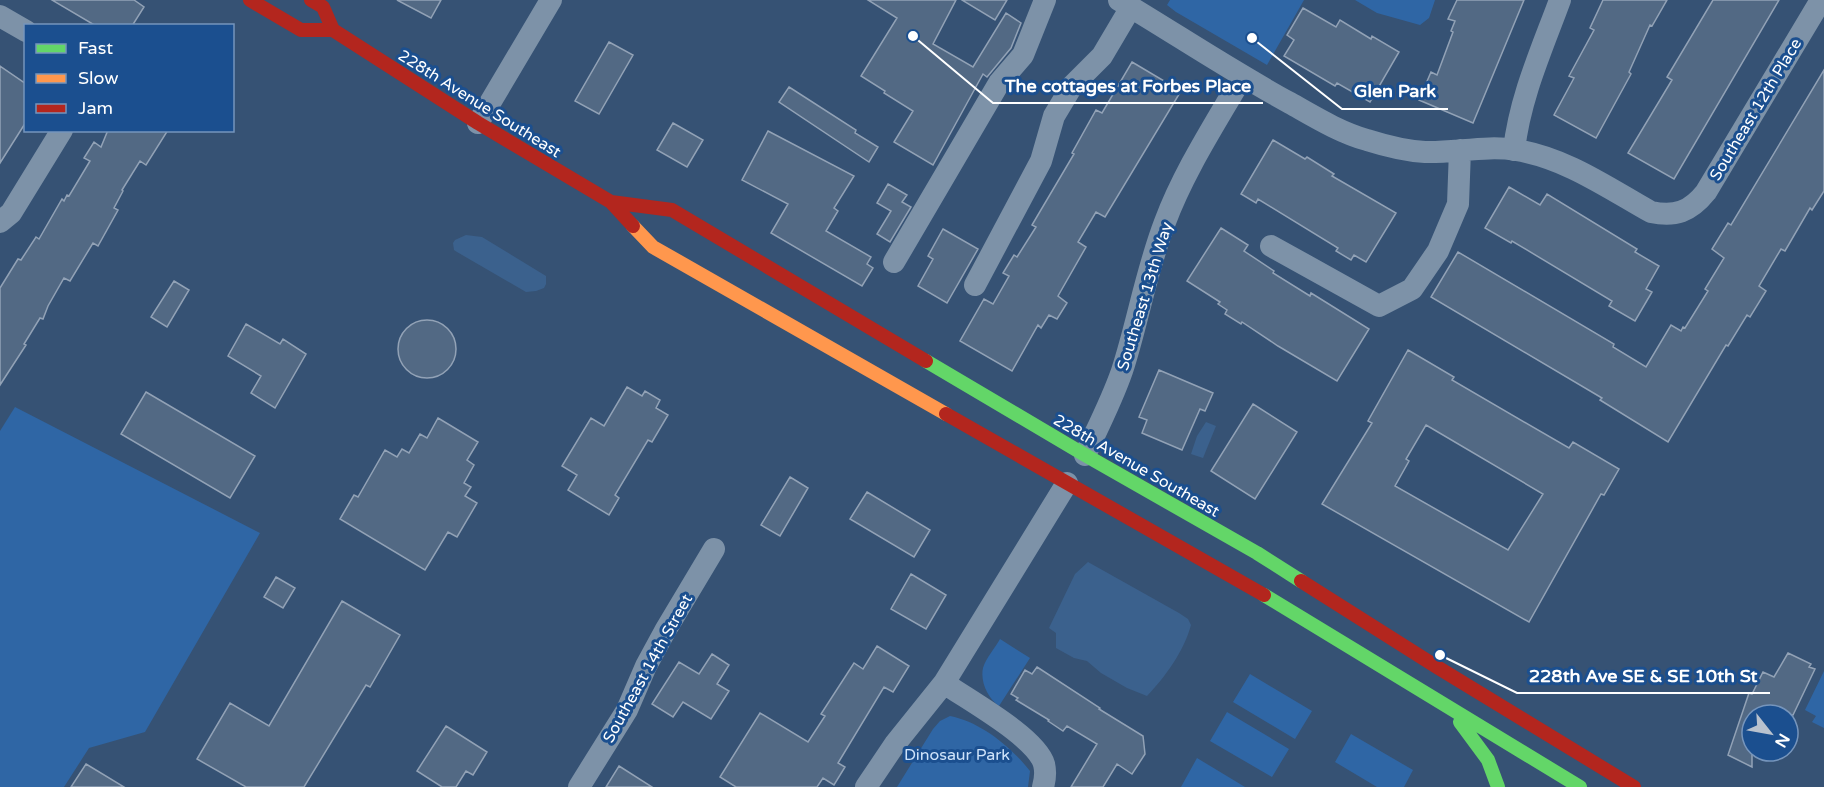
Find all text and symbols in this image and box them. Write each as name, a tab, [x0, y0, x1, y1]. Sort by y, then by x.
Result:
legend	[24, 24, 234, 132]
street label: Southeast 12th Place	[1705, 35, 1806, 184]
text: Fast	[78, 37, 113, 59]
street label: 228th Avenue Southeast	[394, 45, 565, 162]
text: Slow	[78, 67, 119, 89]
callout: The cottages at Forbes Place	[993, 67, 1263, 103]
callout: Glen Park	[1342, 73, 1448, 109]
text: The cottages at Forbes Place	[1004, 75, 1251, 97]
text: Glen Park	[1354, 80, 1436, 102]
text: Jam	[78, 97, 113, 119]
street label: Southeast 13th Way	[1113, 219, 1177, 373]
street label: 228th Avenue Southeast	[1050, 410, 1223, 522]
street label: Southeast 14th Street	[599, 591, 697, 746]
callout: 228th Ave SE & SE 10th St	[1517, 657, 1770, 693]
text: 228th Ave SE & SE 10th St	[1529, 665, 1757, 687]
north arrow	[1740, 703, 1800, 763]
text: N	[1770, 730, 1794, 751]
park label: Dinosaur Park	[904, 745, 1010, 765]

